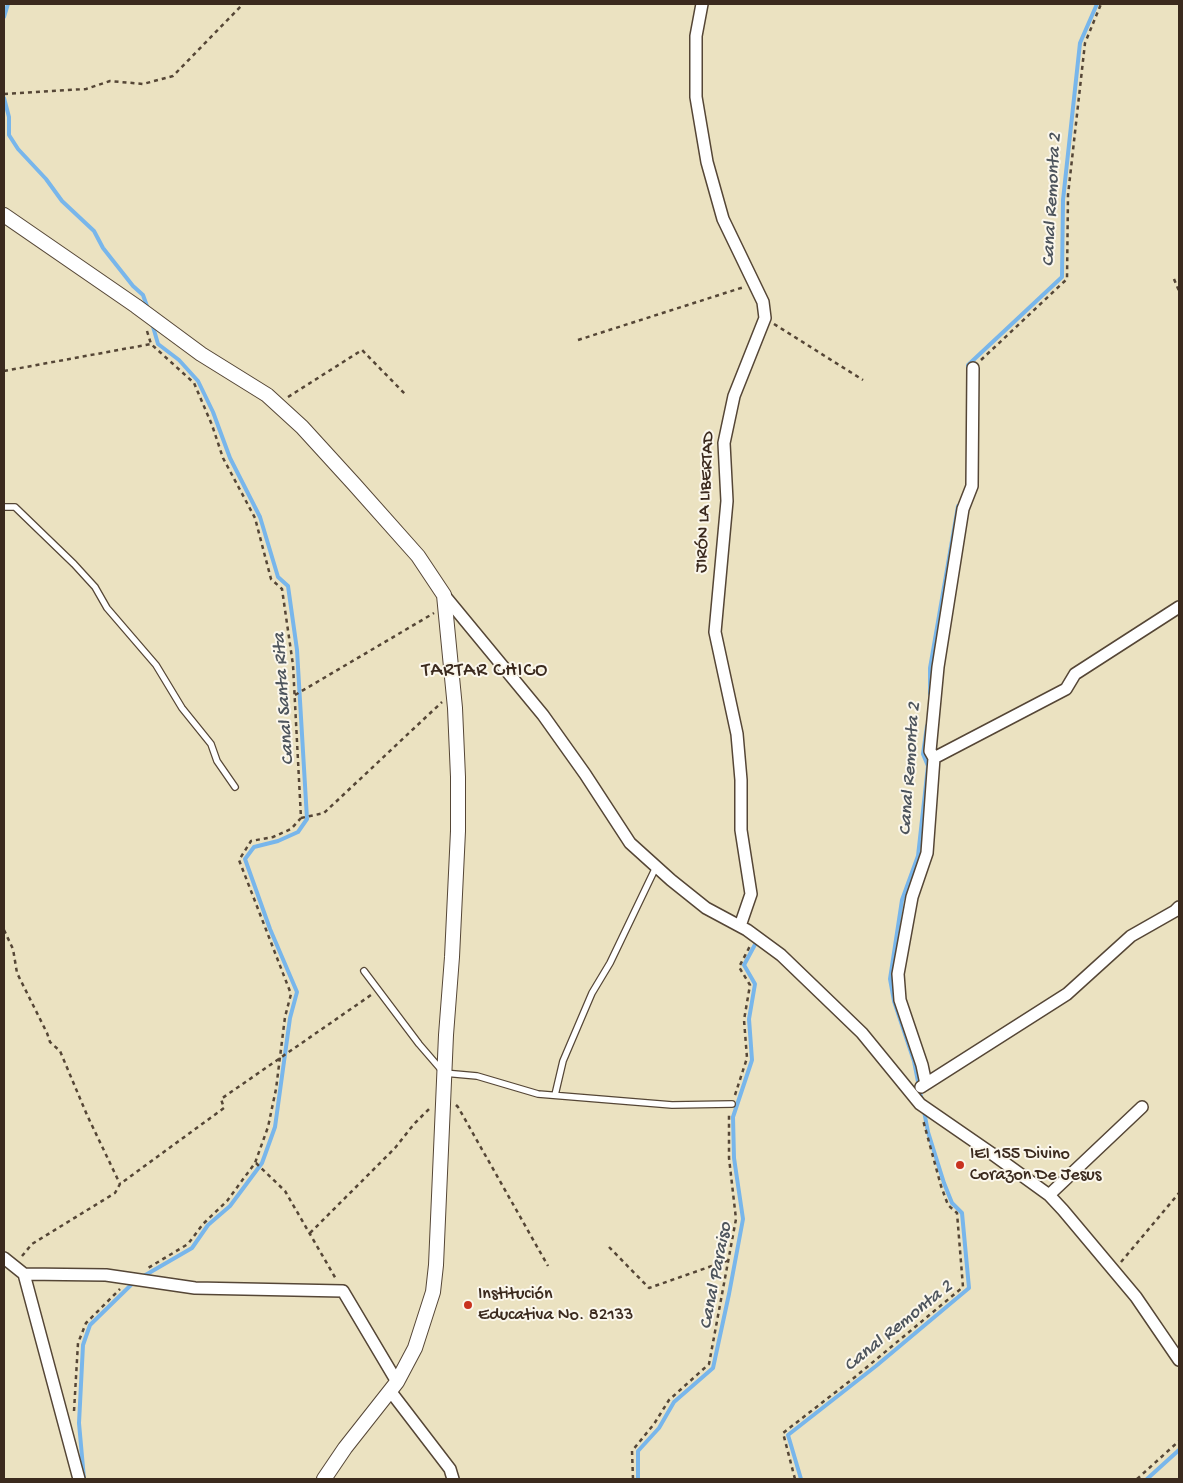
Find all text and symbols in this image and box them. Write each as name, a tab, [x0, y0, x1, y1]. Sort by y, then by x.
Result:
water label: Canal Remonta 2	[1038, 133, 1068, 267]
street label: JIRÓN LA LIBERTAD	[692, 431, 720, 573]
water label: Canal Santa Rita	[269, 632, 301, 766]
district label: TARTAR CHICO	[420, 660, 550, 684]
water label: Canal Remonta 2	[895, 702, 927, 836]
place label: IEI 155 Divino Corazon De Jesus	[970, 1144, 1101, 1186]
marker: IEI 155 Divino Corazon De Jesus	[954, 1159, 966, 1171]
water label: Canal Paraiso	[695, 1221, 739, 1331]
water label: Canal Remonta 2	[840, 1276, 958, 1378]
place label: Institución Educativa No. 82133	[478, 1284, 633, 1326]
marker: Institución Educativa No. 82133	[462, 1299, 474, 1311]

